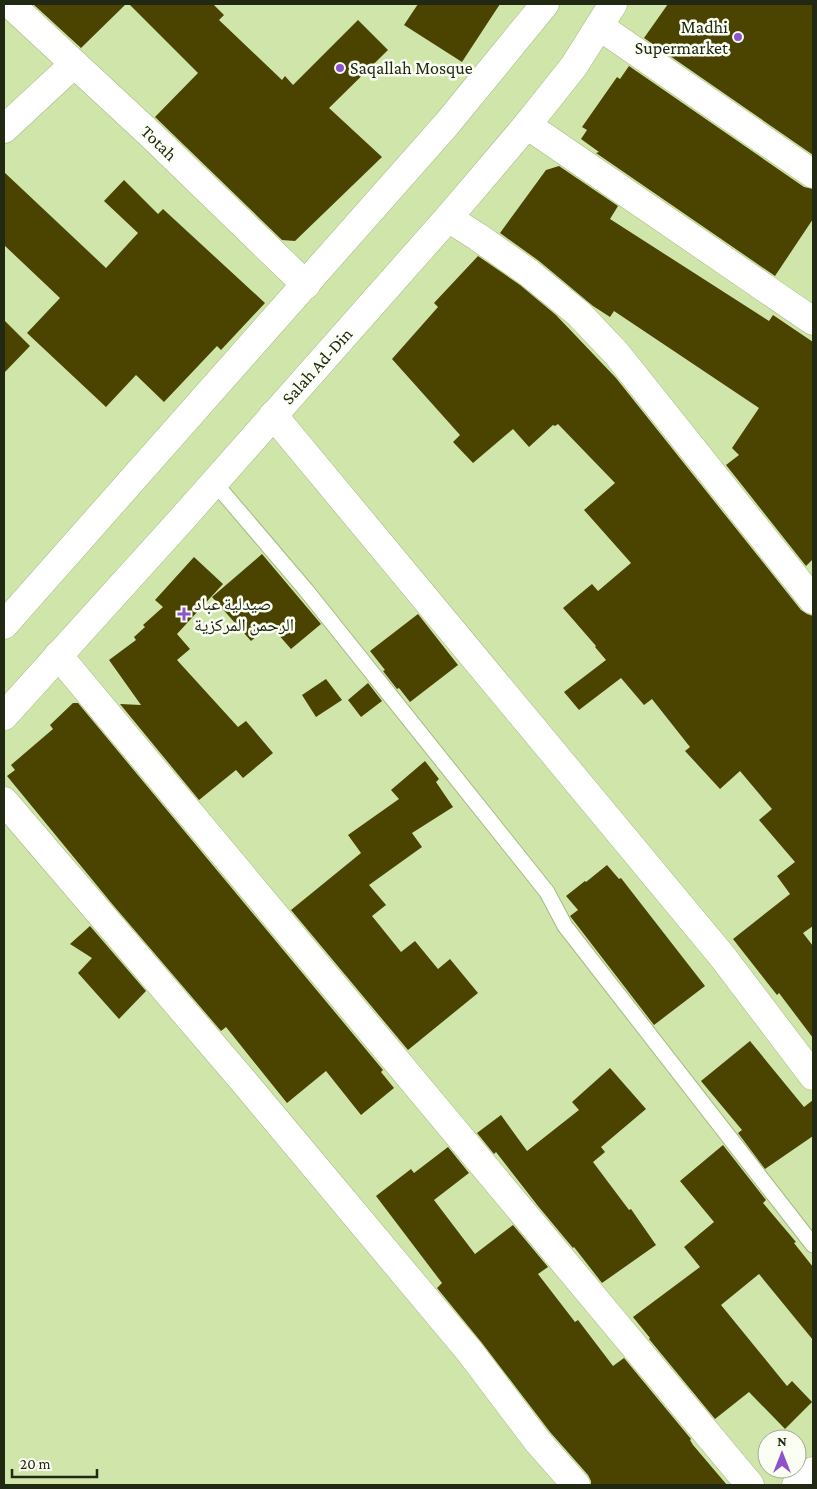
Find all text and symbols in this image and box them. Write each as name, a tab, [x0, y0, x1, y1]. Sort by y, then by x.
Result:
place label: Madhi Supermarket	[635, 17, 729, 58]
marker: Madhi Supermarket	[732, 31, 744, 43]
place label: Saqallah Mosque	[350, 58, 473, 78]
marker: Saqallah Mosque	[334, 62, 346, 74]
street label: Totah	[137, 121, 181, 165]
street label: Salah Ad-Din	[278, 324, 357, 408]
place label: صيدلية عباد الرحمن المركزية	[194, 594, 294, 636]
marker: صيدلية عباد الرحمن المركزية	[178, 608, 190, 620]
north arrow	[757, 1429, 807, 1479]
text: N	[777, 1433, 787, 1449]
scale bar	[12, 1446, 98, 1478]
text: 20 m	[20, 1456, 51, 1472]

